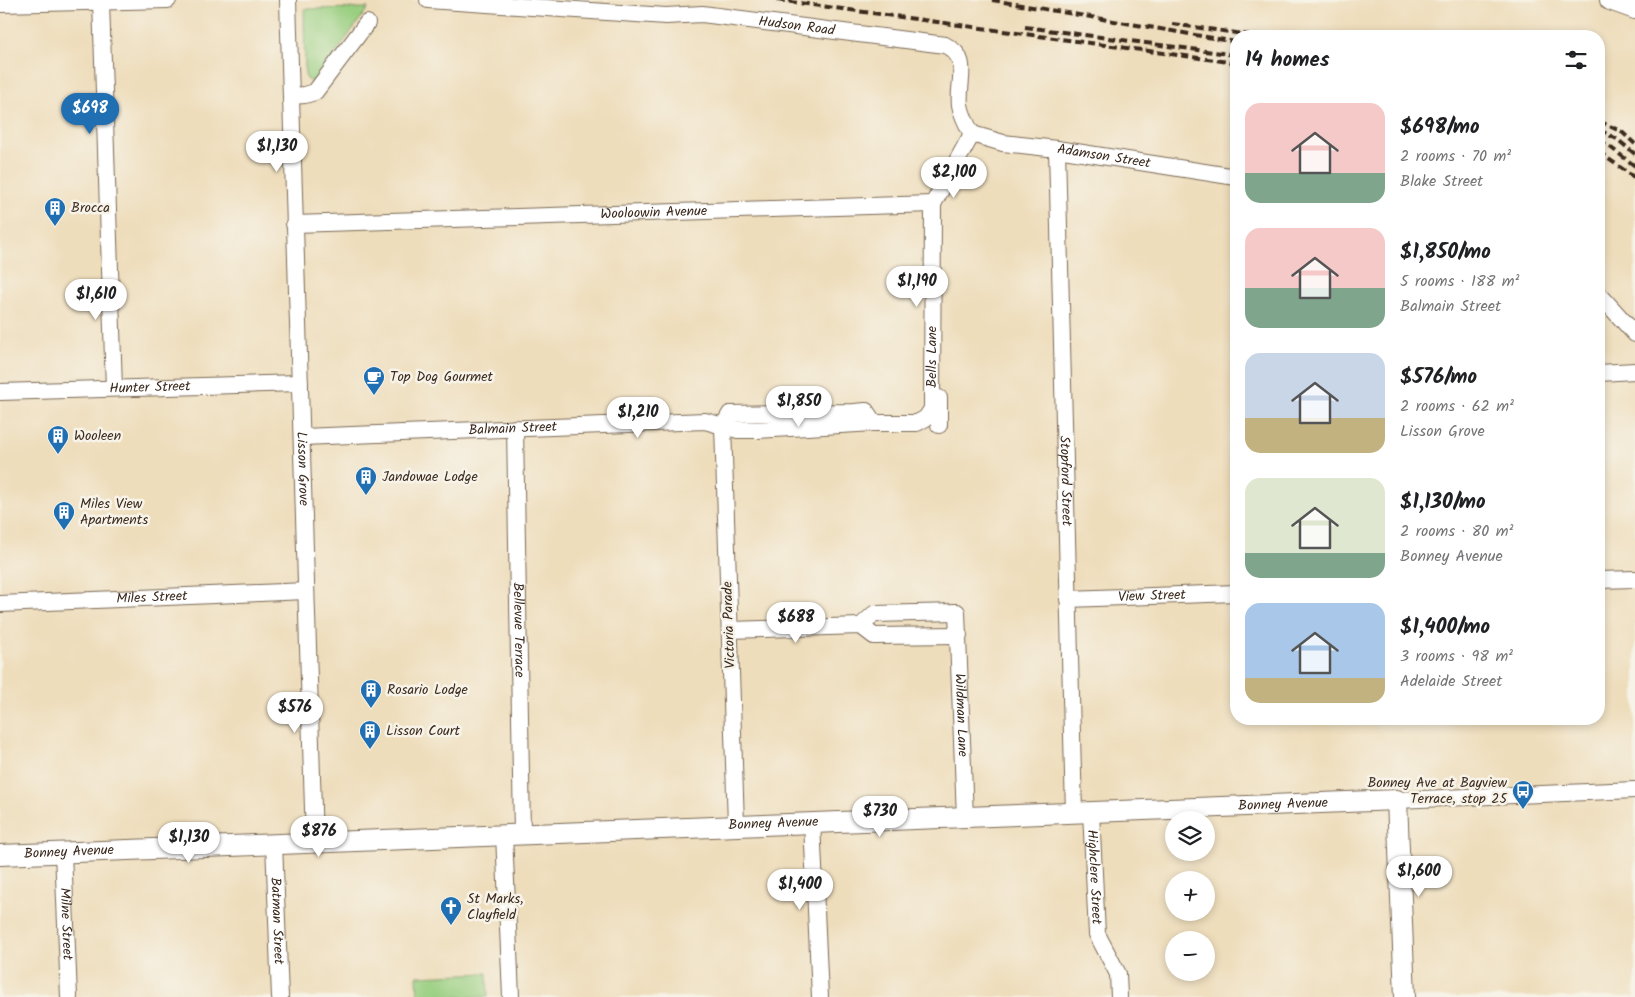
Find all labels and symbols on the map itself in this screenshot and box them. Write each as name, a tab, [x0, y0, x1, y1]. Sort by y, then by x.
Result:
street label: Hudson Road	[757, 10, 837, 42]
pin: $698	[60, 92, 120, 135]
pin: $1,130	[236, 130, 318, 173]
street label: Adamson Street	[1056, 138, 1153, 175]
pin: $2,100	[913, 156, 995, 199]
building icon: Brocca	[43, 196, 67, 227]
place label: Brocca	[71, 197, 110, 219]
street label: Wooloowin Avenue	[600, 200, 708, 225]
pin: $1,190	[876, 266, 958, 308]
pin: $1,610	[55, 278, 137, 321]
street label: Bells Lane	[921, 325, 943, 388]
cafe icon: Top Dog Gourmet	[362, 365, 386, 396]
place label: Top Dog Gourmet	[390, 366, 493, 388]
street label: Hunter Street	[109, 375, 191, 400]
pin: $1,850	[758, 386, 840, 428]
pin: $1,210	[597, 396, 679, 439]
street label: Balmain Street	[468, 416, 558, 441]
building icon: Wooleen	[46, 424, 70, 455]
place label: Wooleen	[74, 425, 121, 447]
street label: Lisson Grove	[290, 431, 315, 507]
street label: Stopford Street	[1053, 435, 1078, 527]
building icon: Jandowae Lodge	[354, 465, 378, 496]
place label: Jandowae Lodge	[382, 466, 478, 488]
place label: Miles View Apartments	[80, 493, 148, 531]
building icon: Miles View Apartments	[52, 500, 76, 531]
street label: Victoria Parade	[716, 580, 742, 669]
street label: Bellevue Terrace	[507, 582, 530, 678]
street label: View Street	[1118, 584, 1187, 608]
street label: Miles Street	[116, 585, 189, 610]
pin: $688	[766, 602, 826, 644]
street label: Wildman Lane	[948, 673, 974, 758]
building icon: Rosario Lodge	[359, 678, 383, 709]
place label: Rosario Lodge	[387, 679, 469, 701]
pin: $576	[265, 692, 325, 734]
building icon: Lisson Court	[358, 719, 382, 750]
place label: Lisson Court	[386, 720, 460, 742]
place label: Bonney Ave at Bayview Terrace, stop 25	[1367, 772, 1508, 810]
bus stop icon: Bonney Ave at Bayview Terrace, stop 25	[1511, 779, 1535, 810]
street label: Bonney Avenue	[1238, 792, 1329, 817]
pin: $730	[850, 796, 910, 838]
street label: Bonney Avenue	[728, 811, 819, 836]
pin: $876	[289, 816, 349, 858]
pin: $1,130	[148, 822, 230, 864]
street label: Highclere Street	[1081, 829, 1108, 925]
street label: Bonney Avenue	[23, 839, 115, 865]
pin: $1,600	[1378, 856, 1460, 898]
pin: $1,400	[759, 868, 841, 911]
street label: Batman Street	[264, 877, 290, 966]
street label: Milne Street	[53, 887, 78, 961]
place label: St Marks, Clayfield	[467, 888, 523, 926]
church icon: St Marks, Clayfield	[439, 895, 463, 926]

